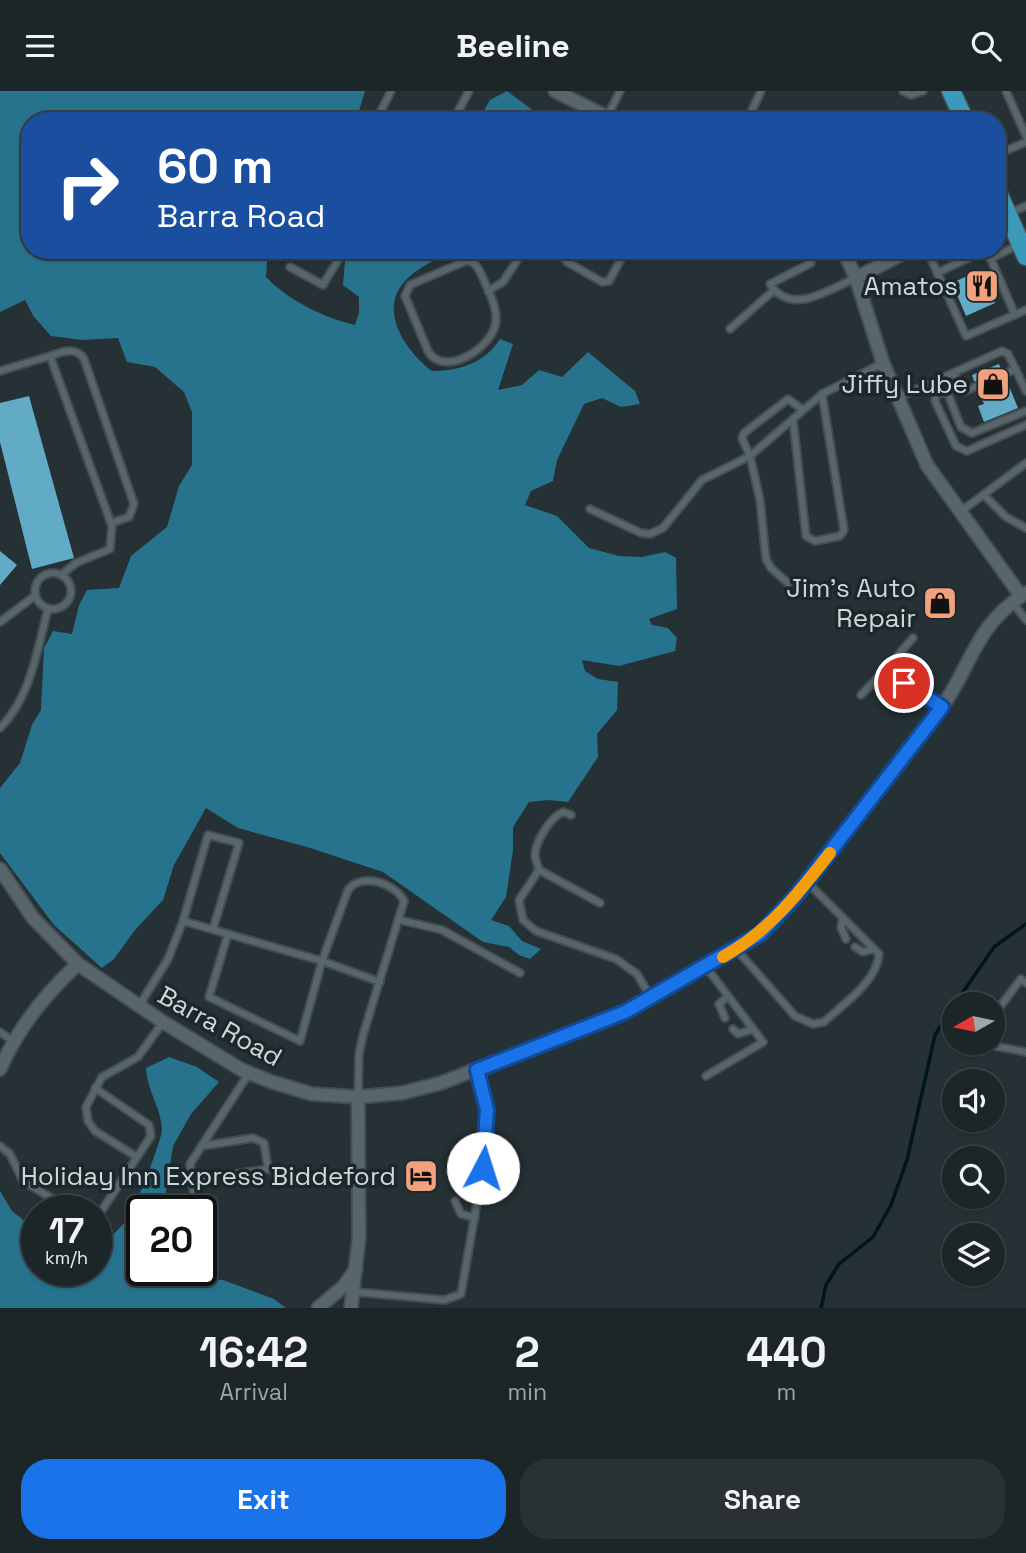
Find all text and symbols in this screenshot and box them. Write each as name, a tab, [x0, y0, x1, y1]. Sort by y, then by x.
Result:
text: Beeline	[456, 26, 570, 66]
icon: menu	[21, 27, 59, 65]
icon: search	[967, 27, 1005, 65]
text: 60 m	[157, 135, 273, 197]
icon: right	[42, 140, 133, 231]
text: Barra Road	[157, 196, 325, 236]
restaurant icon: Amatos	[963, 267, 1001, 305]
place label: Amatos	[864, 269, 958, 303]
shop icon: Jiffy Lube	[974, 365, 1012, 403]
place label: Jiffy Lube	[842, 367, 968, 401]
place label: Jim's Auto Repair	[786, 571, 916, 635]
shop icon: Jim's Auto Repair	[921, 584, 959, 622]
pin	[874, 653, 934, 713]
icon: arrive	[885, 664, 923, 702]
street label: Barra Road	[152, 978, 288, 1074]
north arrow	[942, 992, 1004, 1055]
map controls	[942, 992, 1005, 1286]
button: sound	[942, 1069, 1005, 1132]
position arrow	[446, 1131, 520, 1205]
button: search	[942, 1146, 1005, 1209]
hotel icon: Holiday Inn Express Biddeford	[402, 1157, 440, 1195]
place label: Holiday Inn Express Biddeford	[21, 1159, 396, 1193]
speed limit sign: 20	[126, 1195, 217, 1286]
text: 17	[49, 1209, 84, 1253]
button: layers	[942, 1223, 1005, 1286]
text: km/h	[45, 1246, 88, 1269]
text: 16:42	[199, 1326, 308, 1379]
text: 2	[515, 1326, 540, 1379]
text: 440	[746, 1326, 827, 1379]
text: Arrival	[220, 1377, 288, 1407]
text: min	[507, 1377, 547, 1407]
text: m	[777, 1377, 796, 1407]
button: Exit	[21, 1459, 506, 1539]
button: Share	[520, 1459, 1005, 1539]

